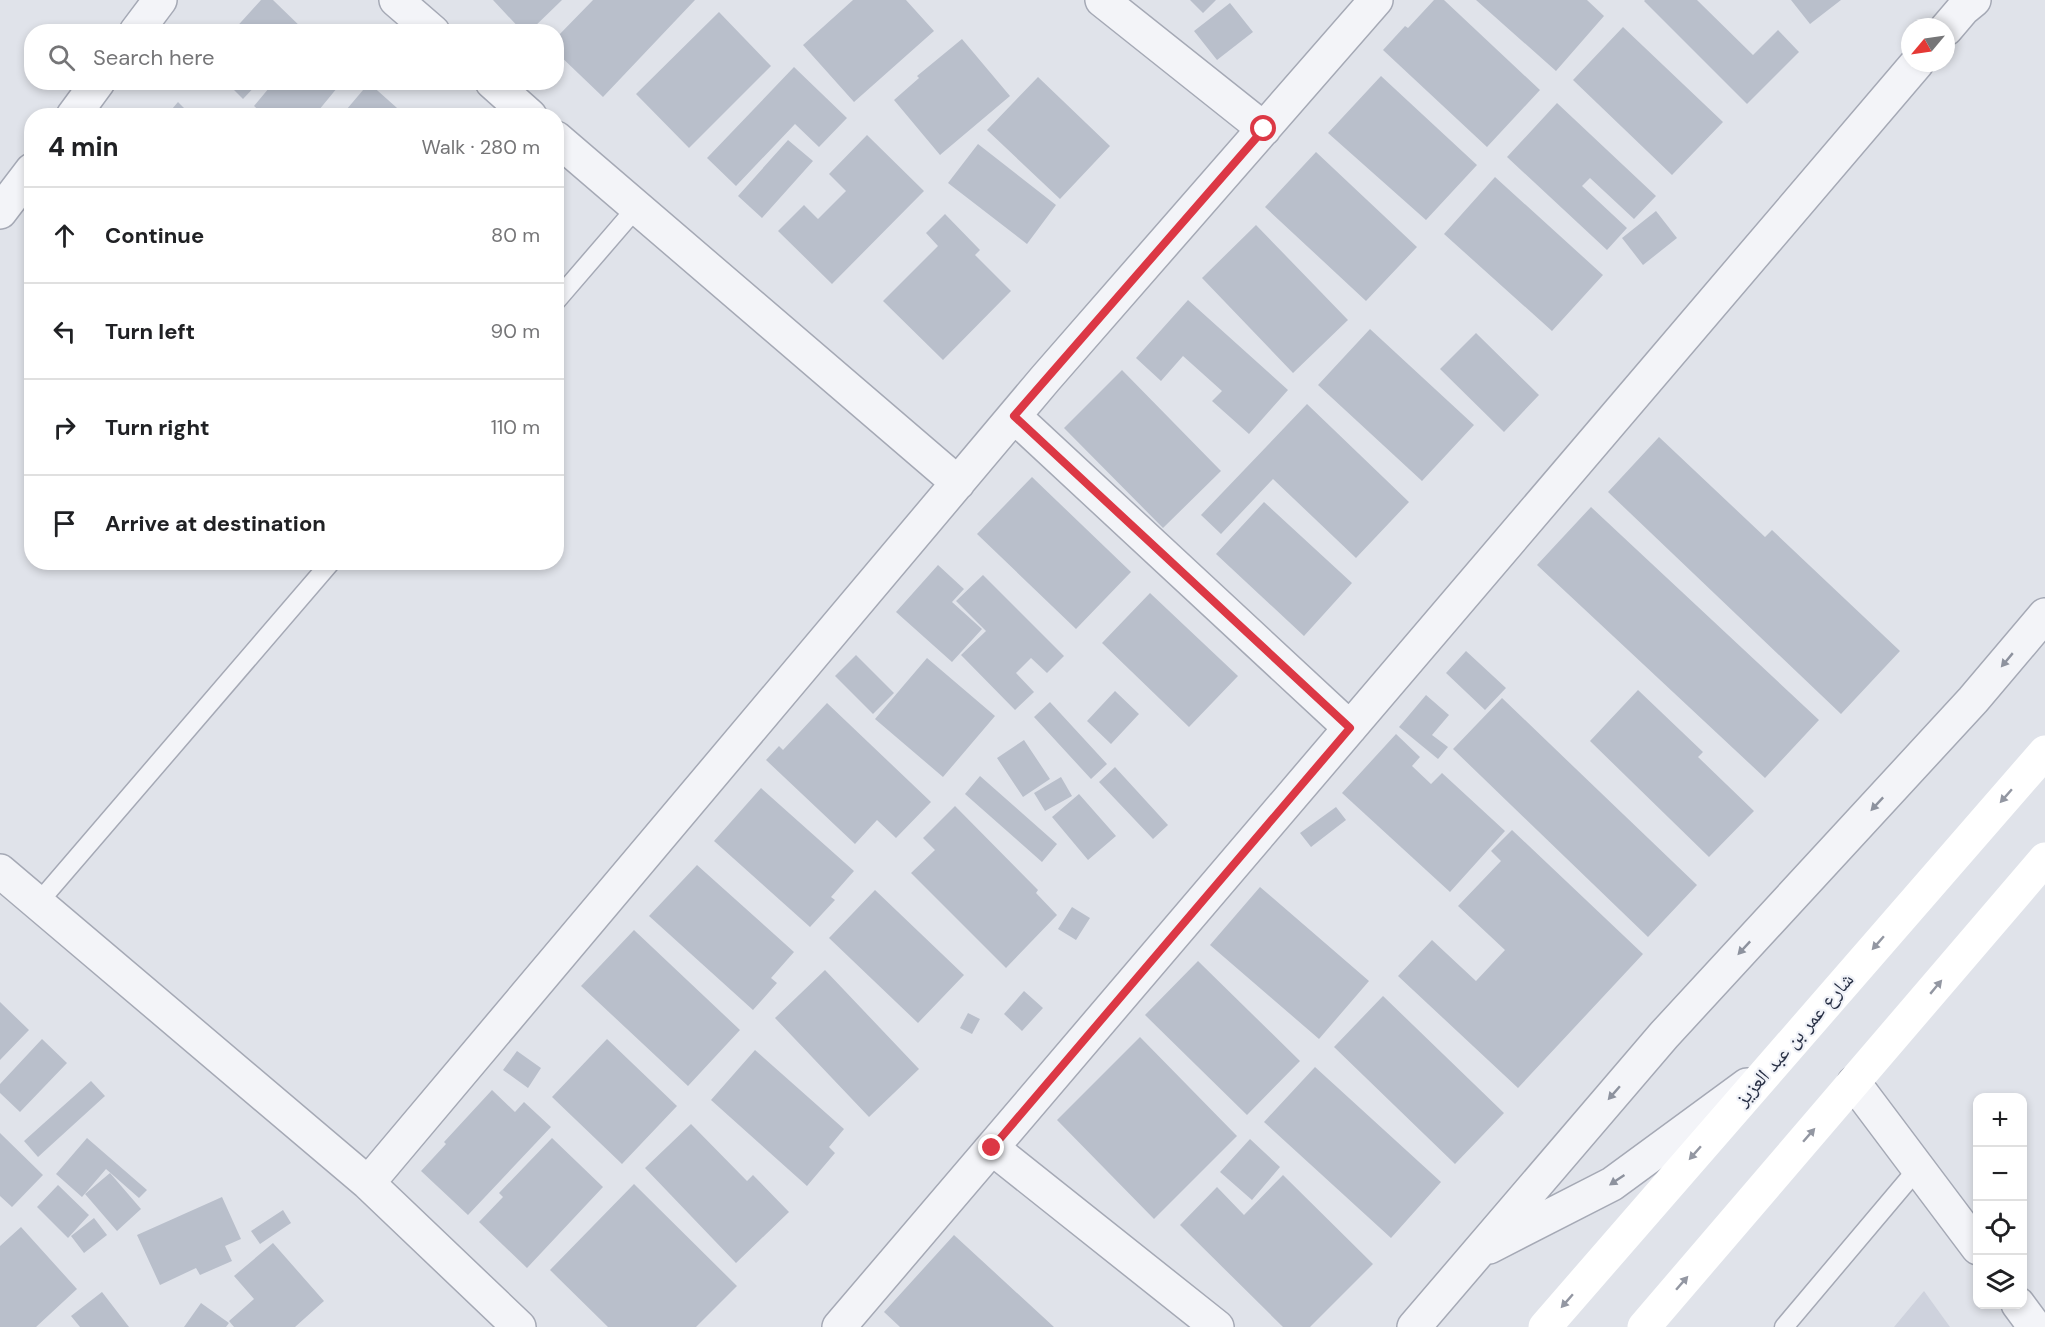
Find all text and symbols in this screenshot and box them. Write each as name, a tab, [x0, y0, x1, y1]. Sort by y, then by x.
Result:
north arrow	[1901, 18, 1955, 72]
search box	[24, 24, 564, 90]
icon: search	[45, 41, 78, 74]
text: Search here	[93, 43, 214, 72]
route start	[1250, 115, 1276, 141]
text: 4 min	[48, 130, 119, 164]
text: Walk · 280 m	[421, 134, 540, 160]
icon: ahead	[48, 219, 81, 252]
text: Continue	[105, 221, 204, 250]
text: 80 m	[491, 222, 540, 248]
icon: left	[48, 315, 81, 348]
text: Turn left	[105, 317, 195, 346]
text: 90 m	[491, 318, 540, 344]
icon: right	[48, 411, 81, 444]
text: Turn right	[105, 413, 210, 442]
text: 110 m	[491, 414, 540, 440]
icon: arrive	[48, 507, 81, 540]
text: Arrive at destination	[105, 509, 326, 538]
one-way arrow	[2001, 652, 2014, 668]
one-way arrow	[2000, 788, 2013, 804]
one-way arrow	[1870, 797, 1884, 812]
one-way arrow	[1872, 935, 1885, 950]
one-way arrow	[1737, 940, 1751, 955]
street label: شارع عمر بن عبد العزيز	[1728, 967, 1859, 1112]
one-way arrow	[1929, 980, 1942, 995]
one-way arrow	[1608, 1085, 1621, 1100]
map controls	[1973, 1093, 2027, 1309]
button: +	[1973, 1093, 2027, 1147]
one-way arrow	[1802, 1128, 1815, 1143]
route end	[978, 1134, 1004, 1160]
one-way arrow	[1689, 1145, 1702, 1160]
button: −	[1973, 1147, 2027, 1201]
one-way arrow	[1608, 1175, 1625, 1186]
button: locate	[1973, 1201, 2027, 1255]
button: layers	[1973, 1255, 2027, 1309]
one-way arrow	[1675, 1276, 1688, 1291]
one-way arrow	[1561, 1293, 1574, 1309]

